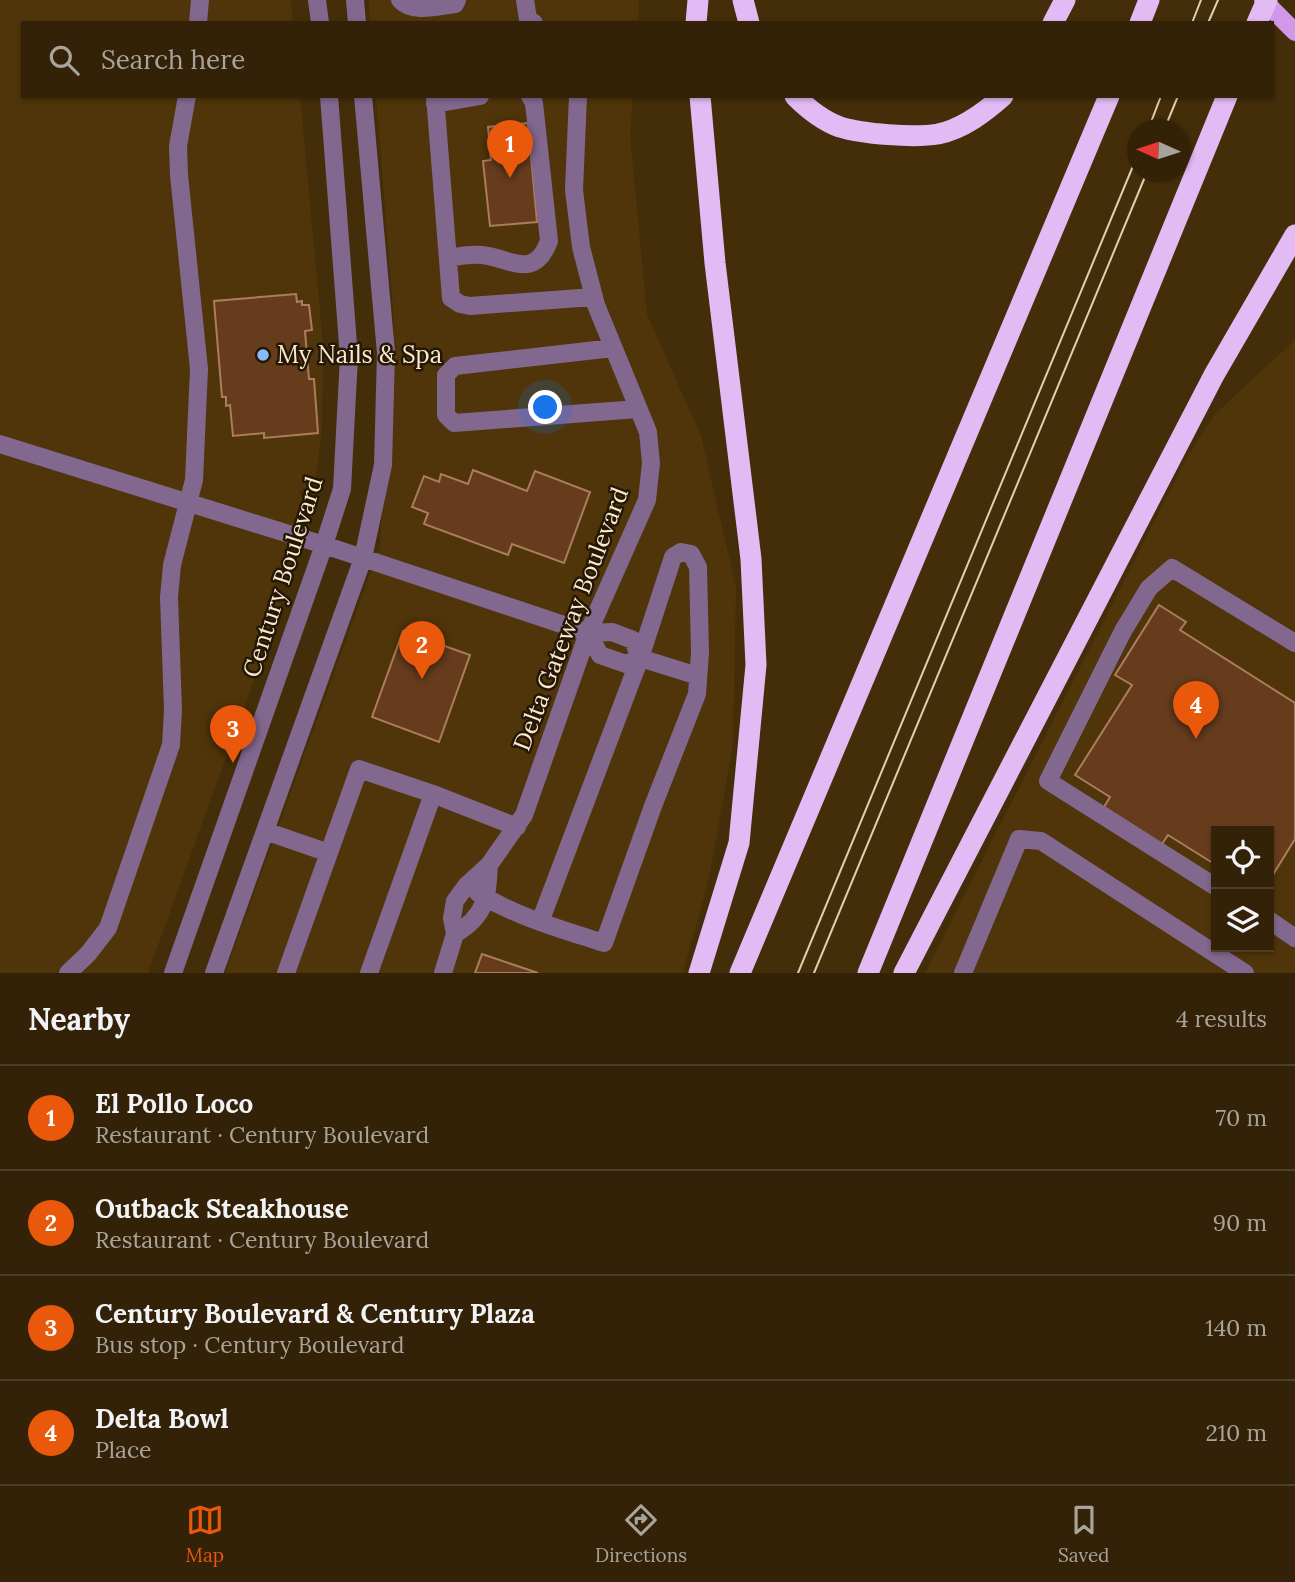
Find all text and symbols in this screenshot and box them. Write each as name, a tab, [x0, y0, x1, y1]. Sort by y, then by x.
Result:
search box	[21, 21, 1274, 98]
icon: search	[45, 41, 83, 79]
text: Search here	[101, 43, 245, 76]
north arrow	[1127, 119, 1190, 182]
pin: 1	[487, 120, 533, 178]
place label: My Nails & Spa	[277, 339, 442, 370]
marker: My Nails & Spa	[255, 347, 271, 363]
your location	[528, 390, 562, 424]
street label: Century Boulevard	[235, 473, 330, 681]
street label: Delta Gateway Boulevard	[506, 483, 635, 755]
pin: 2	[399, 621, 445, 679]
pin: 4	[1173, 681, 1219, 739]
pin: 3	[210, 705, 256, 763]
map controls	[1211, 826, 1274, 952]
button: locate	[1211, 826, 1274, 889]
button: layers	[1211, 889, 1274, 952]
text: Nearby	[28, 1000, 130, 1038]
text: 4 results	[1176, 1004, 1267, 1033]
text: El Pollo Loco	[95, 1087, 253, 1120]
text: 1	[46, 1103, 56, 1132]
text: 70 m	[1216, 1103, 1267, 1132]
text: Restaurant · Century Boulevard	[95, 1120, 429, 1149]
text: Outback Steakhouse	[95, 1192, 349, 1225]
text: 2	[45, 1208, 57, 1237]
text: 90 m	[1213, 1208, 1267, 1237]
text: Restaurant · Century Boulevard	[95, 1225, 429, 1254]
text: Century Boulevard & Century Plaza	[95, 1297, 535, 1330]
text: 3	[45, 1313, 57, 1342]
text: 140 m	[1205, 1313, 1267, 1342]
text: Bus stop · Century Boulevard	[95, 1330, 405, 1359]
text: Delta Bowl	[95, 1402, 229, 1435]
text: 4	[45, 1418, 57, 1447]
text: 210 m	[1205, 1418, 1267, 1447]
text: Place	[95, 1435, 152, 1464]
tab: Map	[186, 1501, 224, 1567]
tab: Directions	[595, 1501, 687, 1567]
tab: Saved	[1058, 1501, 1109, 1567]

